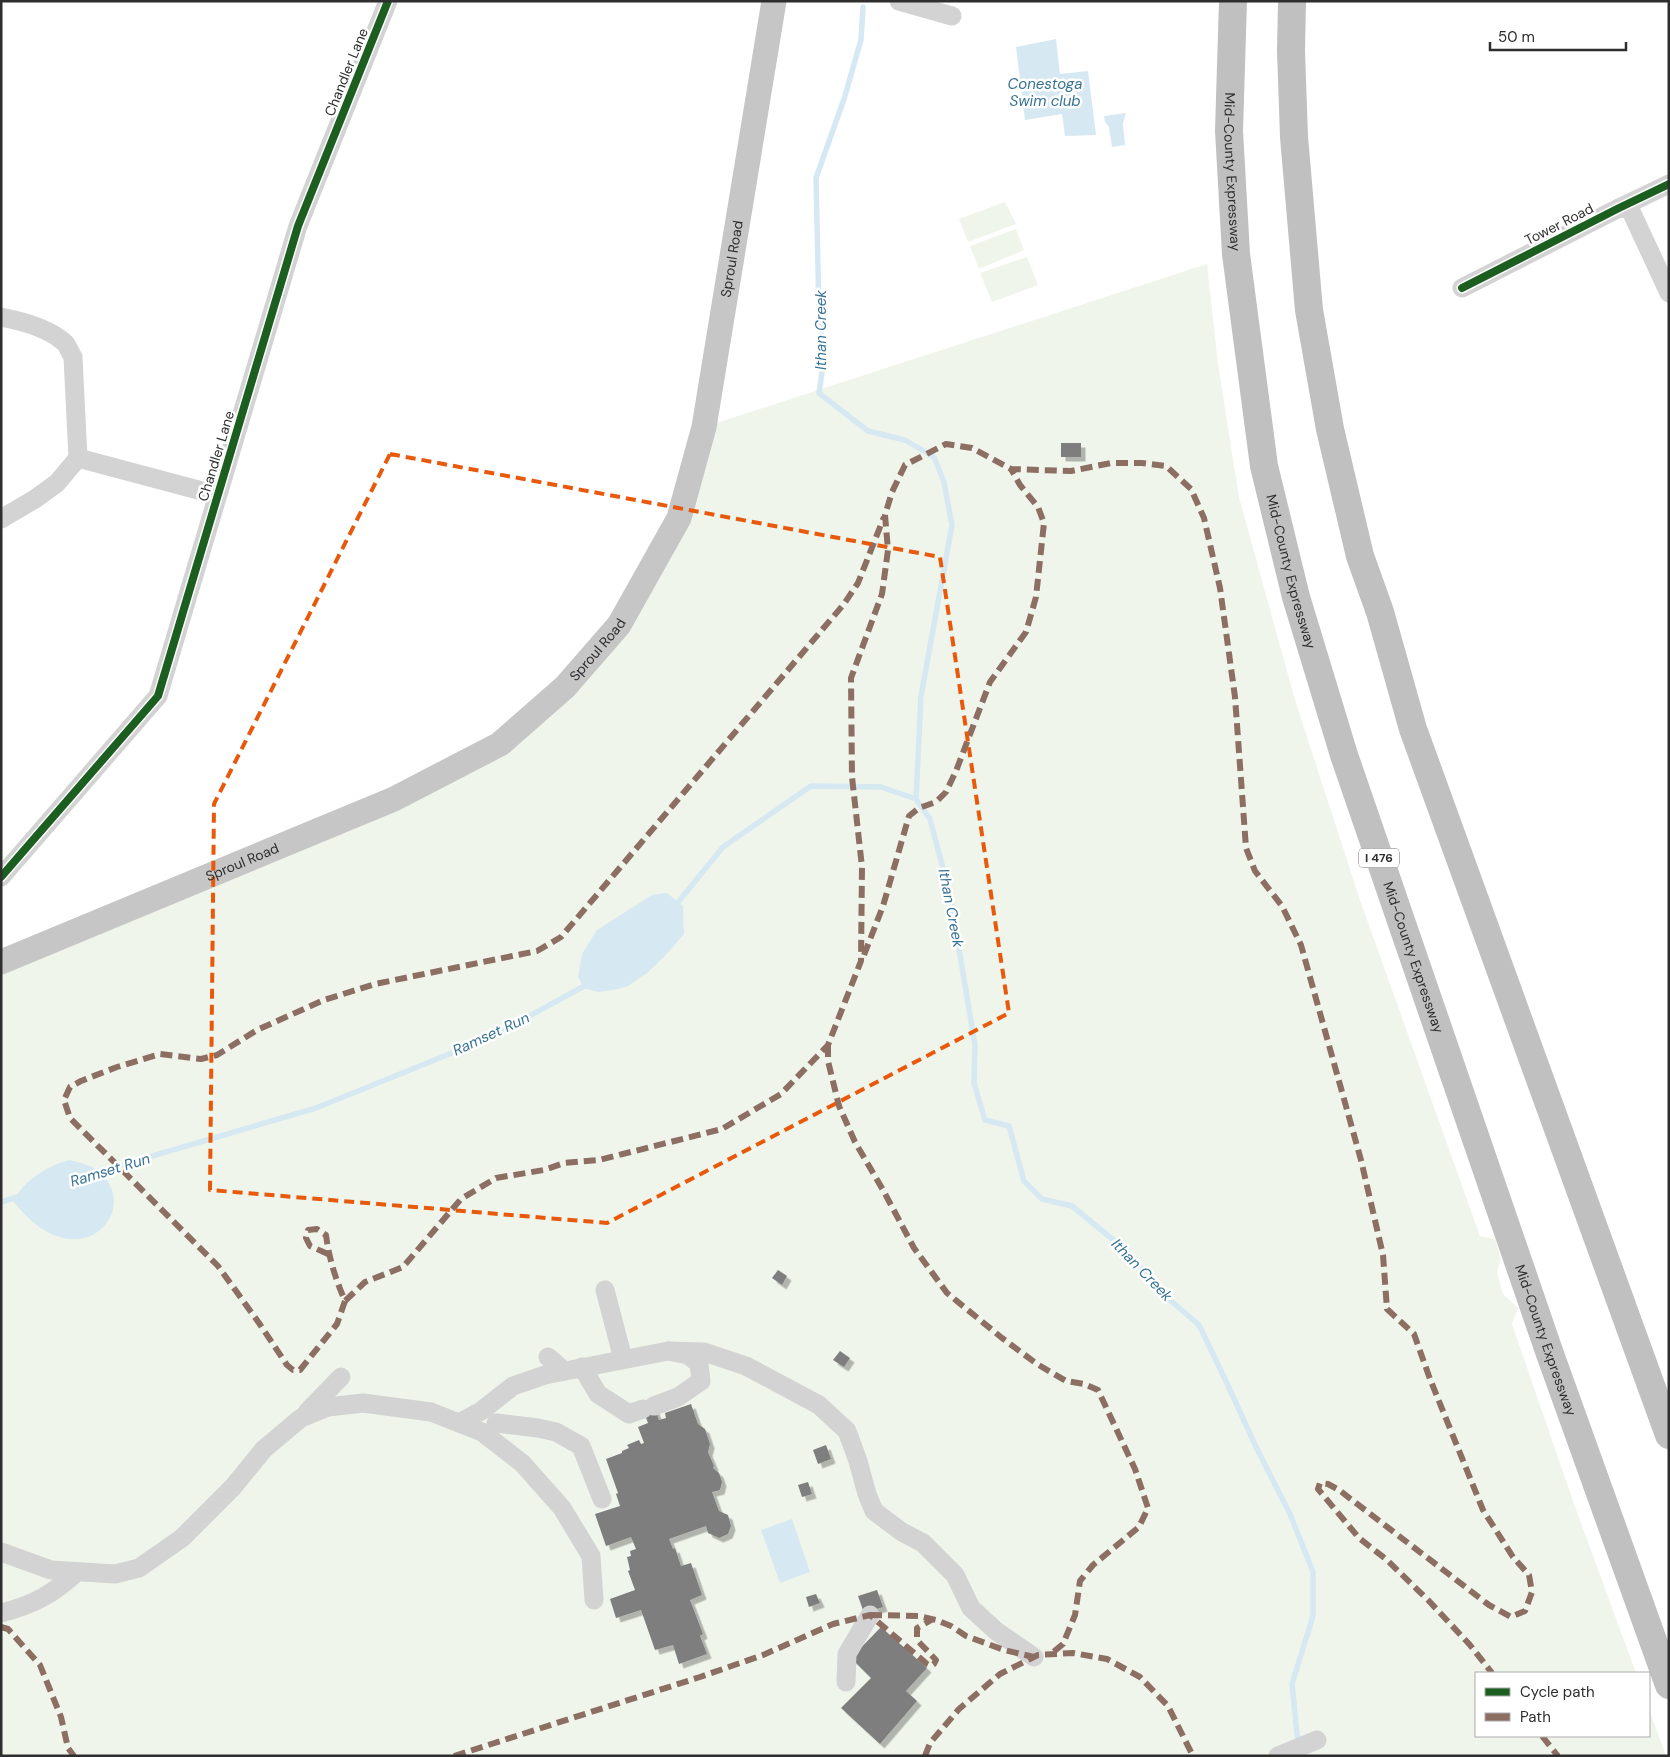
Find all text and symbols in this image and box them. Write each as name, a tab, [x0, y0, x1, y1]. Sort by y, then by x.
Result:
scale bar	[1490, 20, 1626, 52]
street label: Chandler Lane	[320, 25, 372, 119]
text: 50 m	[1498, 27, 1535, 47]
water label: Conestoga Swim club	[1007, 74, 1083, 111]
street label: Mid-County Expressway	[1220, 92, 1245, 252]
street label: Tower Road	[1522, 199, 1596, 249]
street label: Sproul Road	[716, 219, 747, 299]
water label: Ithan Creek	[811, 290, 831, 370]
street label: Chandler Lane	[194, 409, 238, 503]
street label: Mid-County Expressway	[1262, 492, 1320, 651]
street label: Sproul Road	[565, 615, 630, 685]
street label: Sproul Road	[203, 839, 281, 885]
road number: I 476	[1359, 848, 1399, 868]
water label: Ithan Creek	[934, 867, 969, 949]
street label: Mid-County Expressway	[1379, 879, 1448, 1036]
water label: Ramset Run	[449, 1007, 533, 1060]
water label: Ramset Run	[68, 1148, 153, 1192]
water label: Ithan Creek	[1107, 1234, 1177, 1306]
street label: Mid-County Expressway	[1511, 1262, 1581, 1418]
legend	[1475, 1672, 1650, 1737]
text: Cycle path	[1520, 1682, 1595, 1702]
text: Path	[1520, 1707, 1551, 1727]

